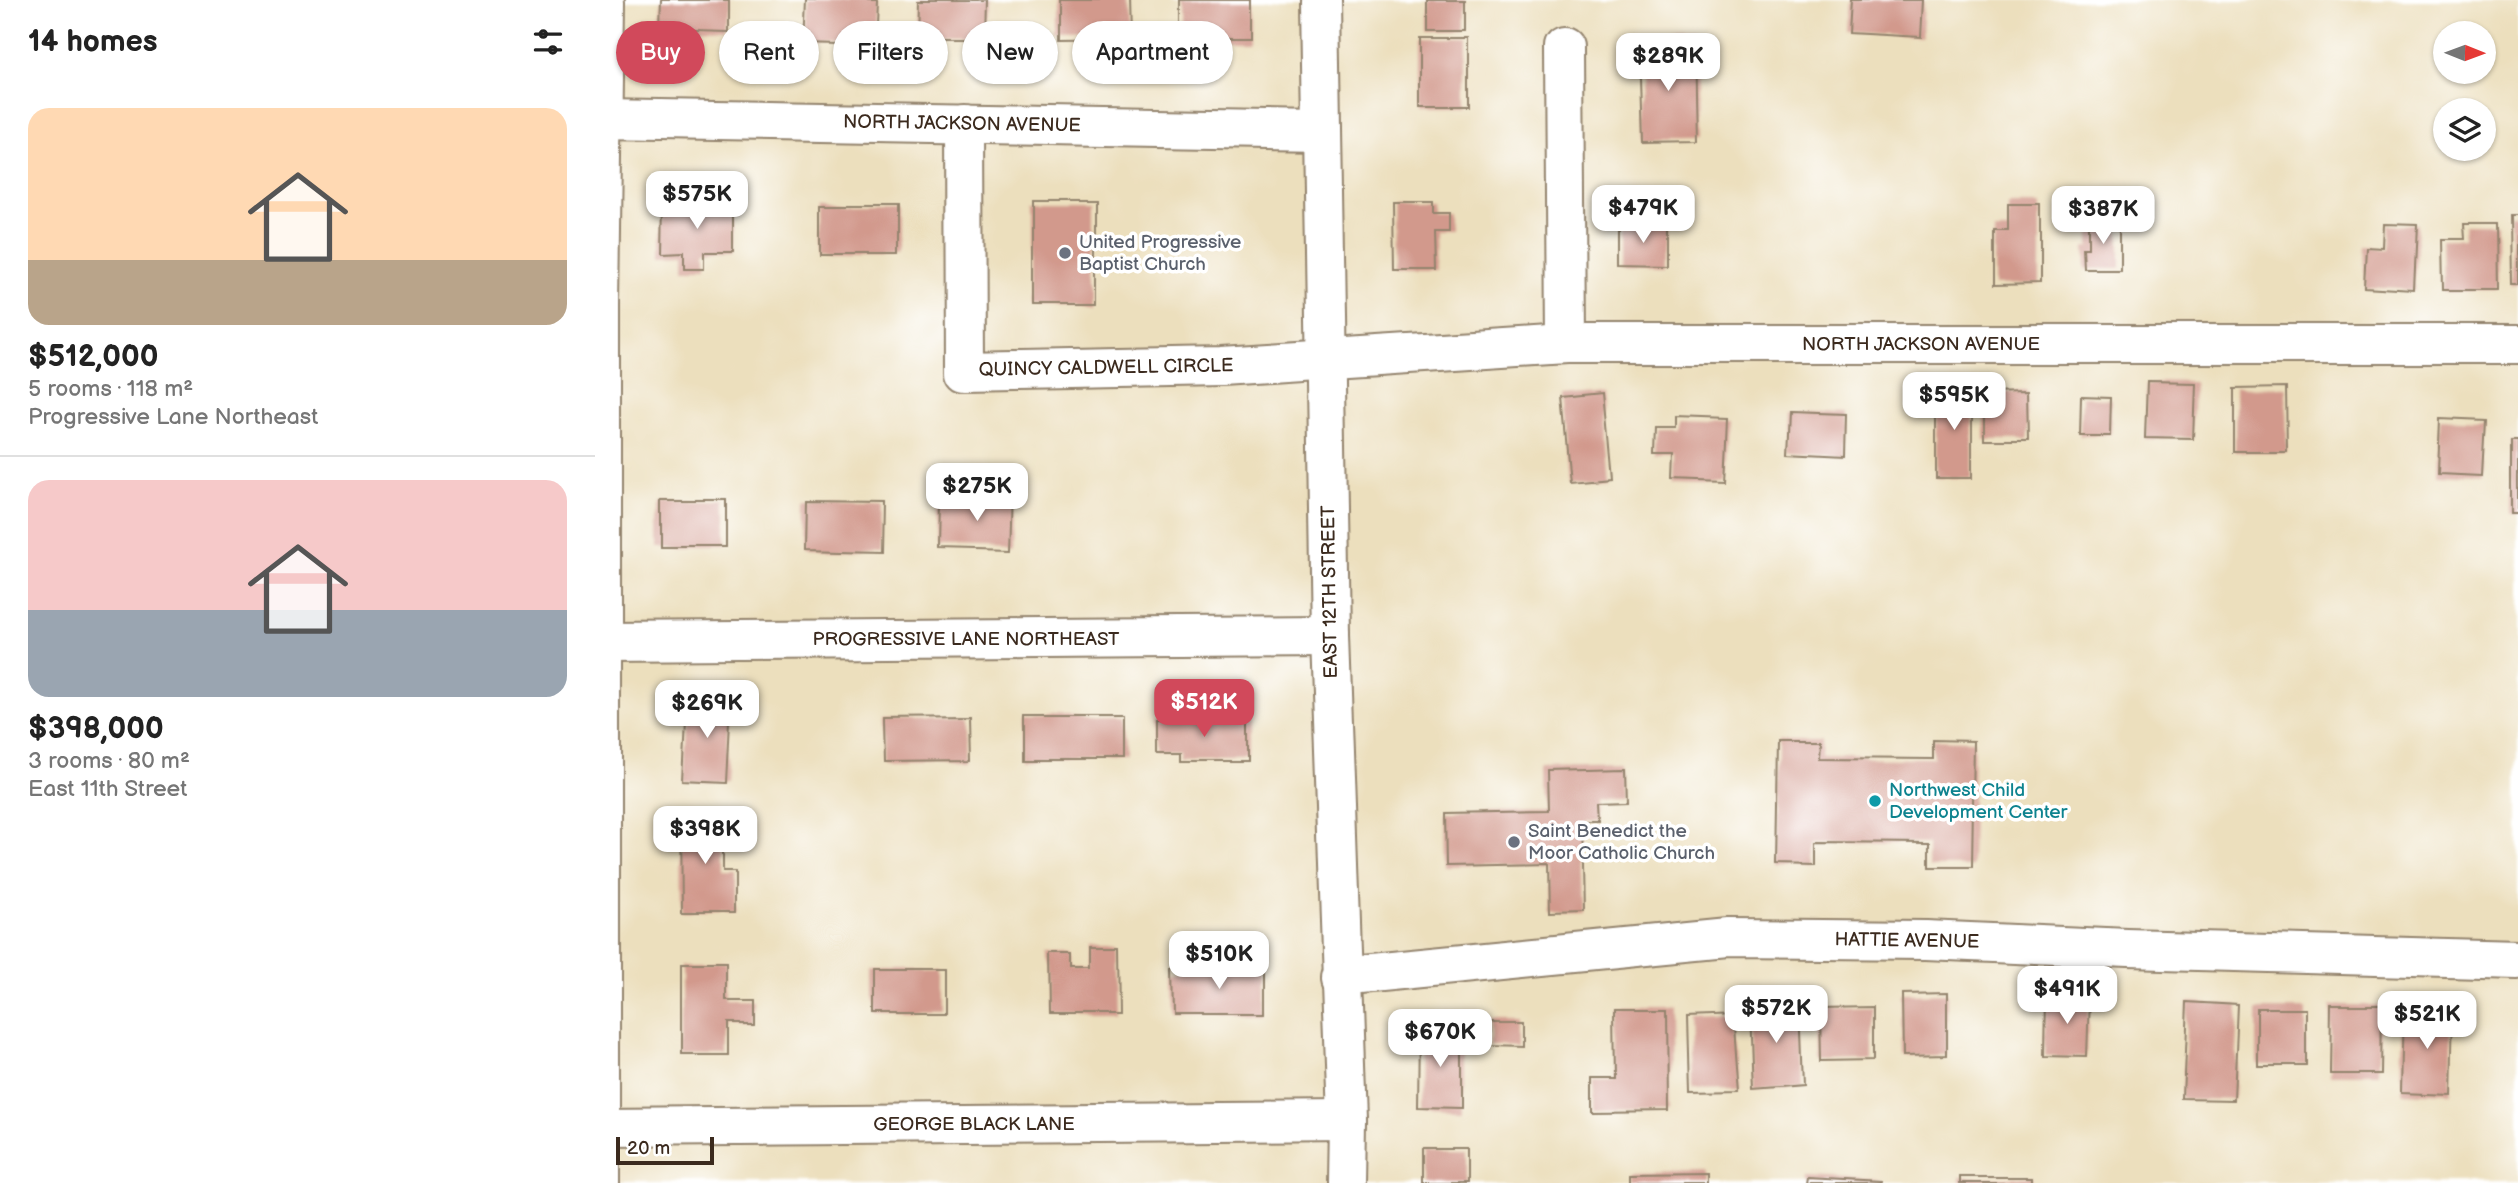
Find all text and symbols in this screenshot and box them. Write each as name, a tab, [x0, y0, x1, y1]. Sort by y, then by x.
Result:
chip: Buy	[616, 21, 705, 84]
chip: Rent	[719, 21, 819, 84]
chip: Filters	[833, 21, 948, 84]
chip: New	[962, 21, 1058, 84]
chip: Apartment	[1072, 21, 1233, 84]
north arrow	[2433, 21, 2495, 84]
map controls	[2433, 21, 2496, 161]
icon: filters	[529, 23, 567, 61]
text: 14 homes	[28, 24, 157, 60]
pin: $289K	[1619, 34, 1717, 93]
text: $289K	[1632, 42, 1704, 70]
button: layers	[2433, 98, 2496, 161]
street label: NORTH JACKSON AVENUE	[843, 110, 1081, 138]
icon: home	[235, 154, 361, 280]
pin: $575K	[648, 172, 746, 231]
text: $575K	[662, 180, 732, 208]
pin: $479K	[1594, 186, 1692, 245]
pin: $387K	[2054, 187, 2152, 246]
text: $479K	[1608, 194, 1678, 222]
text: $387K	[2068, 195, 2138, 223]
place label: United Progressive Baptist Church	[1079, 231, 1241, 276]
marker: United Progressive Baptist Church	[1057, 245, 1073, 261]
street label: NORTH JACKSON AVENUE	[1802, 333, 2040, 356]
text: $512,000	[28, 339, 158, 375]
street label: QUINCY CALDWELL CIRCLE	[978, 354, 1234, 382]
pin: $595K	[1905, 372, 2003, 432]
text: 5 rooms · 118 m²	[28, 375, 193, 403]
text: $595K	[1919, 381, 1989, 409]
text: Progressive Lane Northeast	[28, 403, 318, 431]
pin: $275K	[928, 463, 1026, 523]
text: $275K	[942, 472, 1012, 500]
street label: EAST 12TH STREET	[1317, 505, 1343, 679]
icon: home	[235, 526, 361, 652]
street label: PROGRESSIVE LANE NORTHEAST	[812, 628, 1120, 651]
pin: $269K	[658, 680, 756, 740]
pin: $512K	[1155, 680, 1253, 739]
text: $512K	[1170, 688, 1238, 716]
text: $269K	[671, 689, 743, 717]
text: $398,000	[28, 711, 164, 747]
text: 3 rooms · 80 m²	[28, 747, 190, 775]
text: East 11th Street	[28, 775, 187, 803]
place label: Northwest Child Development Center	[1889, 779, 2069, 824]
marker: Northwest Child Development Center	[1867, 793, 1883, 809]
pin: $398K	[656, 806, 754, 866]
text: $398K	[669, 815, 741, 843]
place label: Saint Benedict the Moor Catholic Church	[1528, 820, 1715, 865]
marker: Saint Benedict the Moor Catholic Church	[1506, 834, 1522, 850]
street label: HATTIE AVENUE	[1834, 928, 1980, 954]
pin: $510K	[1170, 932, 1268, 991]
text: $510K	[1185, 940, 1253, 968]
pin: $491K	[2018, 967, 2116, 1026]
text: $491K	[2033, 975, 2101, 1003]
pin: $572K	[1727, 986, 1825, 1045]
pin: $521K	[2378, 992, 2476, 1051]
text: $572K	[1741, 994, 1811, 1022]
text: $521K	[2393, 1000, 2461, 1028]
pin: $670K	[1391, 1010, 1489, 1069]
text: $670K	[1404, 1018, 1476, 1046]
street label: GEORGE BLACK LANE	[873, 1113, 1075, 1136]
scale bar	[616, 1134, 714, 1166]
text: 20 m	[627, 1137, 670, 1160]

